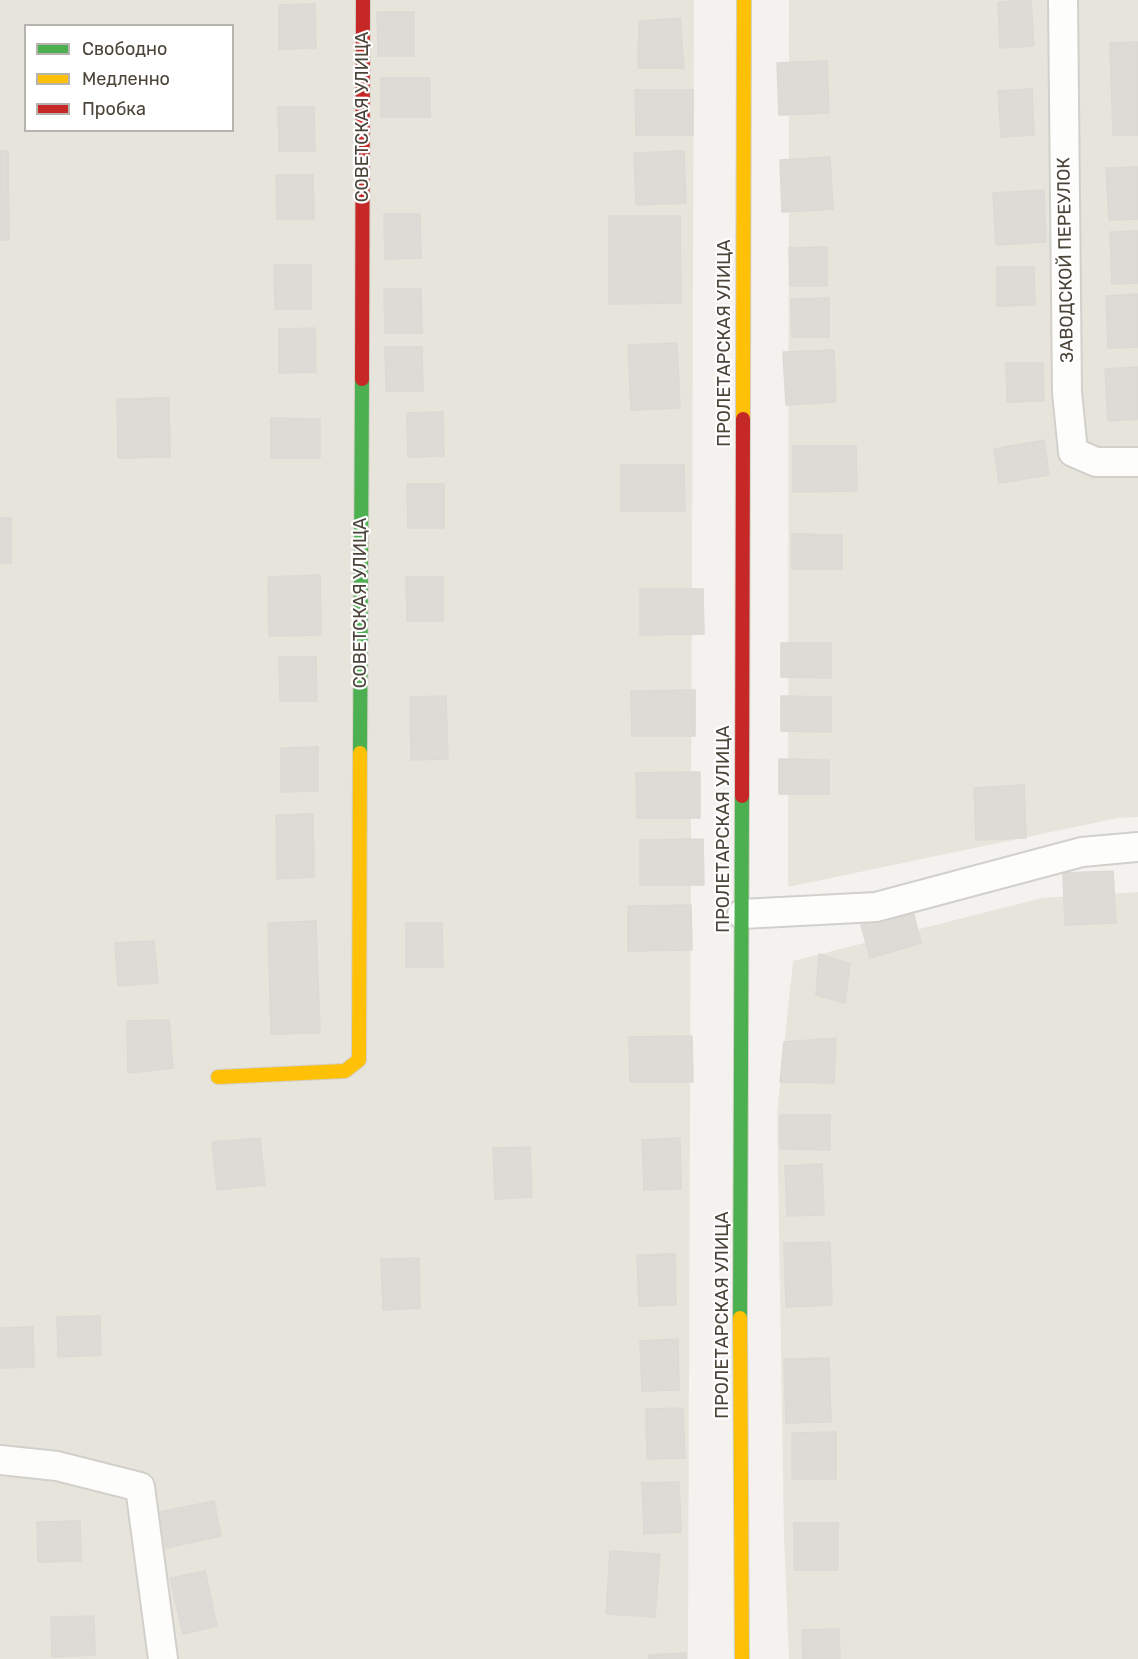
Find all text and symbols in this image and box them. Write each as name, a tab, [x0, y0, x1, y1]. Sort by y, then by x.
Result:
legend	[24, 24, 234, 132]
street label: СОВЕТСКАЯ УЛИЦА	[352, 32, 374, 202]
text: Свободно	[82, 38, 167, 60]
text: Медленно	[82, 68, 170, 90]
text: Пробка	[82, 98, 146, 120]
street label: ЗАВОДСКОЙ ПЕРЕУЛОК	[1053, 157, 1079, 363]
street label: ПРОЛЕТАРСКАЯ УЛИЦА	[714, 239, 736, 447]
street label: СОВЕТСКАЯ УЛИЦА	[350, 518, 372, 688]
street label: ПРОЛЕТАРСКАЯ УЛИЦА	[713, 725, 735, 933]
street label: ПРОЛЕТАРСКАЯ УЛИЦА	[712, 1211, 734, 1419]

